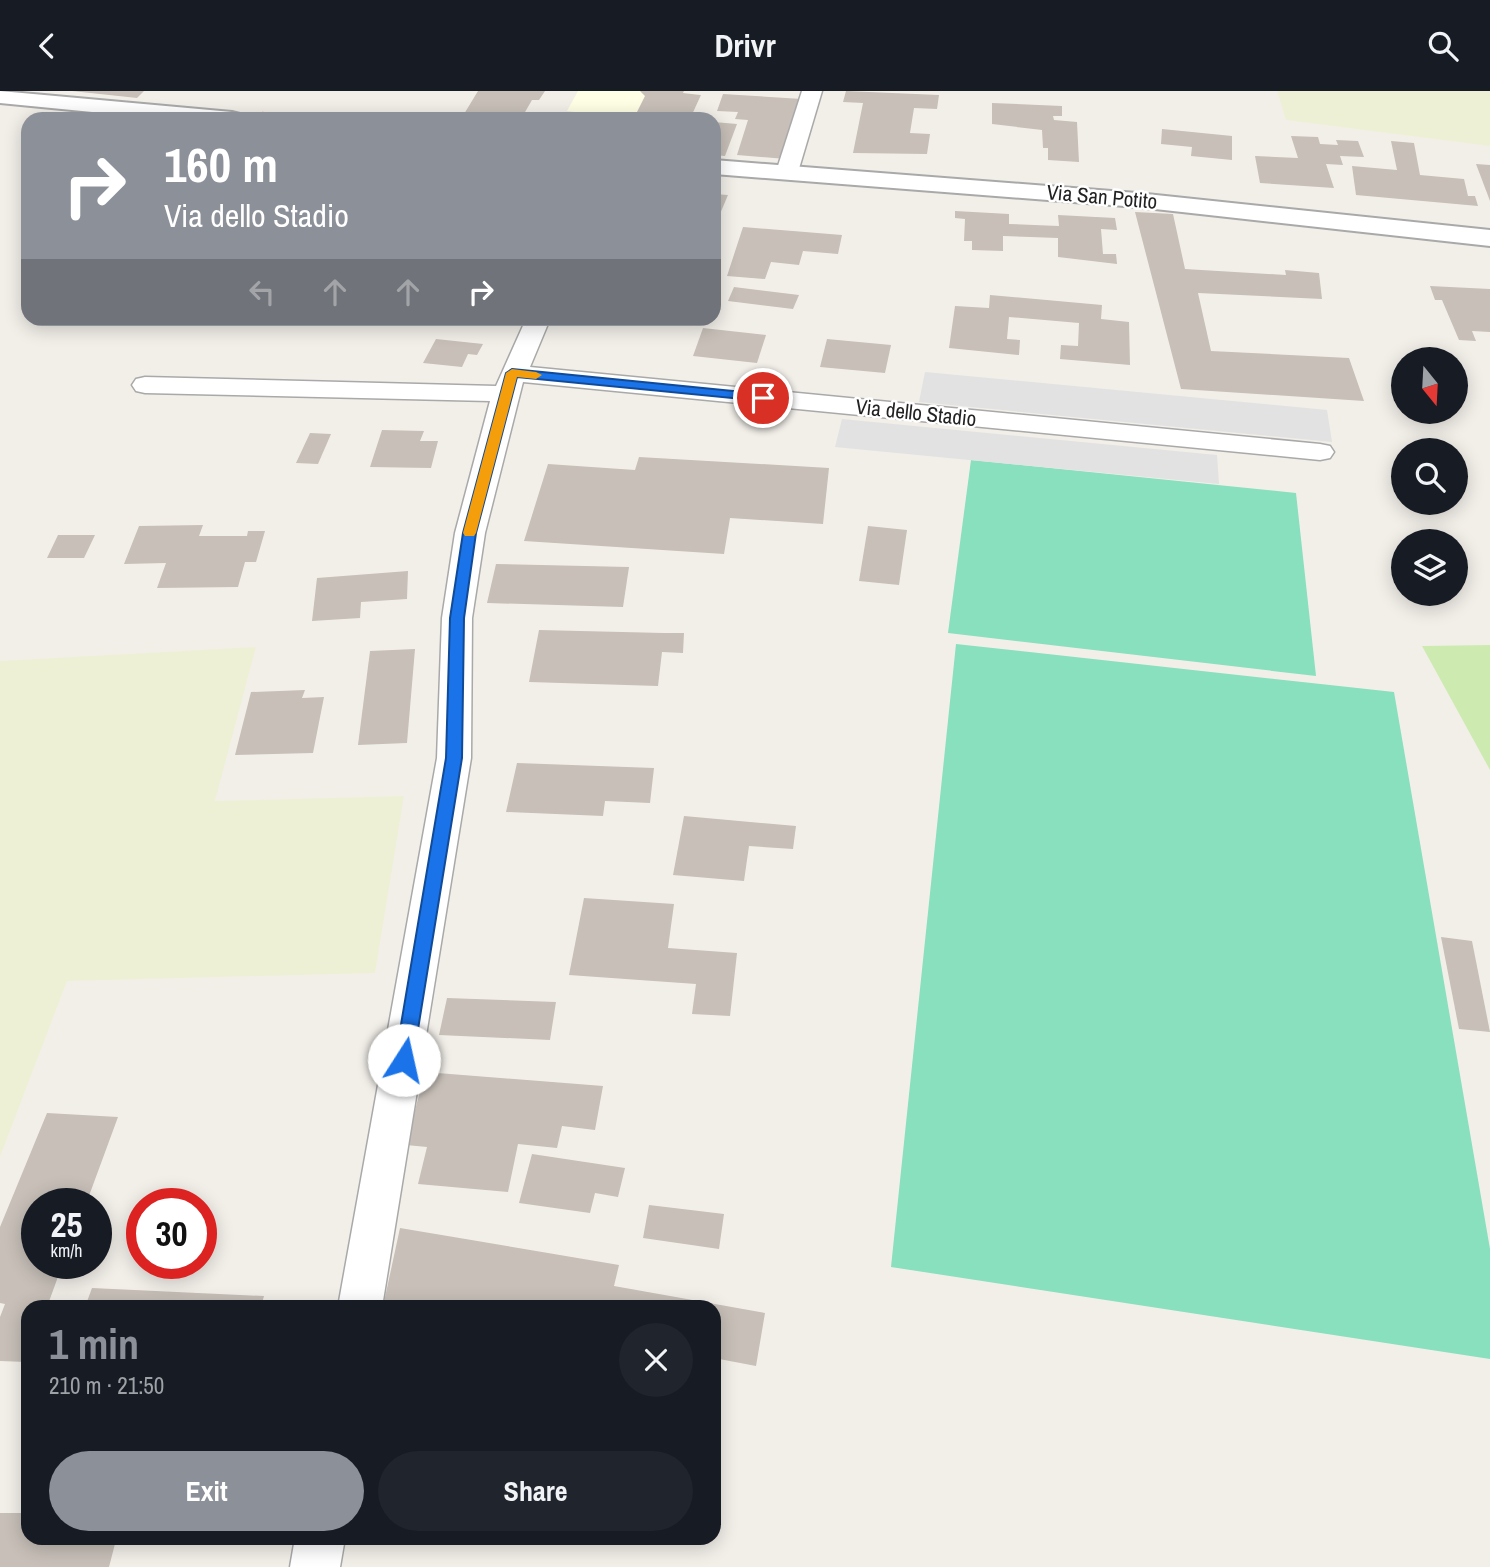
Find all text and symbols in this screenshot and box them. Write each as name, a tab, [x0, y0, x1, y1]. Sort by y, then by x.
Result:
text: Drivr	[714, 24, 776, 67]
icon: back	[28, 27, 66, 65]
icon: search	[1424, 27, 1462, 65]
text: 160 m	[164, 131, 278, 197]
icon: right	[49, 140, 140, 231]
street label: Via San Potito	[1046, 177, 1158, 216]
text: Via dello Stadio	[164, 194, 349, 237]
icon: left	[243, 273, 281, 311]
icon: ahead	[316, 273, 354, 311]
icon: ahead	[389, 273, 427, 311]
icon: right	[462, 273, 500, 311]
north arrow	[1391, 347, 1468, 423]
map controls	[1391, 347, 1468, 606]
pin	[733, 368, 793, 428]
icon: arrive	[744, 379, 782, 417]
street label: Via dello Stadio	[854, 392, 978, 433]
button: search	[1391, 438, 1468, 515]
button: layers	[1391, 529, 1468, 606]
position arrow	[367, 1023, 441, 1097]
speed limit sign: 30	[126, 1188, 217, 1279]
text: 25	[51, 1201, 82, 1248]
text: km/h	[51, 1238, 83, 1263]
text: 1 min	[49, 1316, 139, 1372]
button: close	[619, 1323, 693, 1397]
text: 210 m · 21:50	[49, 1370, 164, 1401]
button: Exit	[49, 1451, 364, 1531]
button: Share	[378, 1451, 693, 1531]

